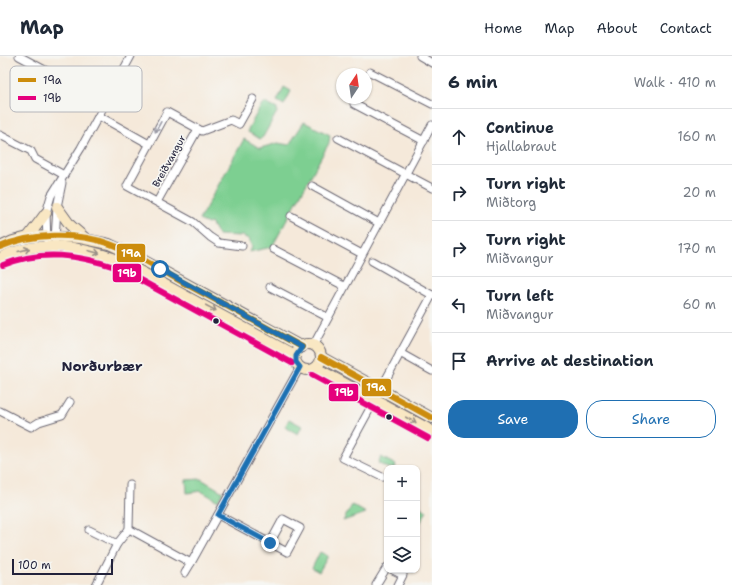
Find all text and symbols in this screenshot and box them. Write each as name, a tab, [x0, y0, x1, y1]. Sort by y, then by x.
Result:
text: Map	[20, 15, 64, 40]
text: Home	[484, 19, 523, 37]
text: Map	[545, 19, 575, 37]
text: About	[597, 19, 638, 37]
text: Contact	[660, 19, 712, 37]
legend	[10, 66, 142, 112]
north arrow	[336, 68, 372, 104]
text: 6 min	[448, 71, 498, 93]
text: 19a	[43, 73, 62, 88]
text: Walk · 410 m	[634, 74, 716, 91]
text: 19b	[43, 91, 61, 106]
text: Continue	[486, 118, 554, 138]
one-way arrow	[154, 121, 162, 133]
icon: ahead	[448, 126, 470, 148]
text: 160 m	[678, 128, 716, 145]
street label: Breiðvangur	[149, 132, 189, 189]
text: Hjallabraut	[486, 138, 557, 155]
text: Turn right	[486, 174, 566, 194]
icon: right	[448, 182, 470, 204]
text: 20 m	[683, 184, 716, 201]
text: Miðtorg	[486, 194, 536, 211]
text: Turn right	[486, 230, 566, 250]
icon: right	[448, 238, 470, 260]
text: 170 m	[678, 240, 716, 257]
line badge: 19a	[116, 243, 146, 263]
one-way arrow	[17, 245, 30, 253]
text: 19a	[121, 246, 142, 261]
one-way arrow	[87, 249, 100, 256]
text: Miðvangur	[486, 250, 554, 267]
route start	[151, 260, 169, 278]
line badge: 19b	[112, 263, 142, 283]
text: 19b	[117, 266, 137, 281]
text: Turn left	[486, 286, 554, 306]
icon: left	[448, 294, 470, 316]
text: 60 m	[683, 296, 716, 313]
one-way arrow	[205, 305, 217, 313]
text: Miðvangur	[486, 306, 554, 323]
unlabelled marker	[211, 316, 221, 326]
icon: arrive	[448, 350, 470, 372]
text: Arrive at destination	[486, 351, 654, 371]
district label: Norðurbær	[62, 357, 143, 375]
line badge: 19a	[361, 378, 392, 397]
text: 19a	[366, 380, 387, 395]
line badge: 19b	[328, 383, 359, 402]
text: 19b	[334, 385, 354, 400]
button: Save	[448, 400, 578, 438]
button: Share	[586, 400, 716, 438]
unlabelled marker	[384, 412, 394, 422]
one-way arrow	[405, 417, 417, 424]
map controls	[384, 465, 420, 573]
button: +	[384, 465, 420, 501]
button: −	[384, 501, 420, 537]
route end	[261, 534, 279, 552]
button: layers	[384, 537, 420, 573]
scale bar	[12, 557, 113, 576]
text: 100 m	[18, 558, 51, 573]

